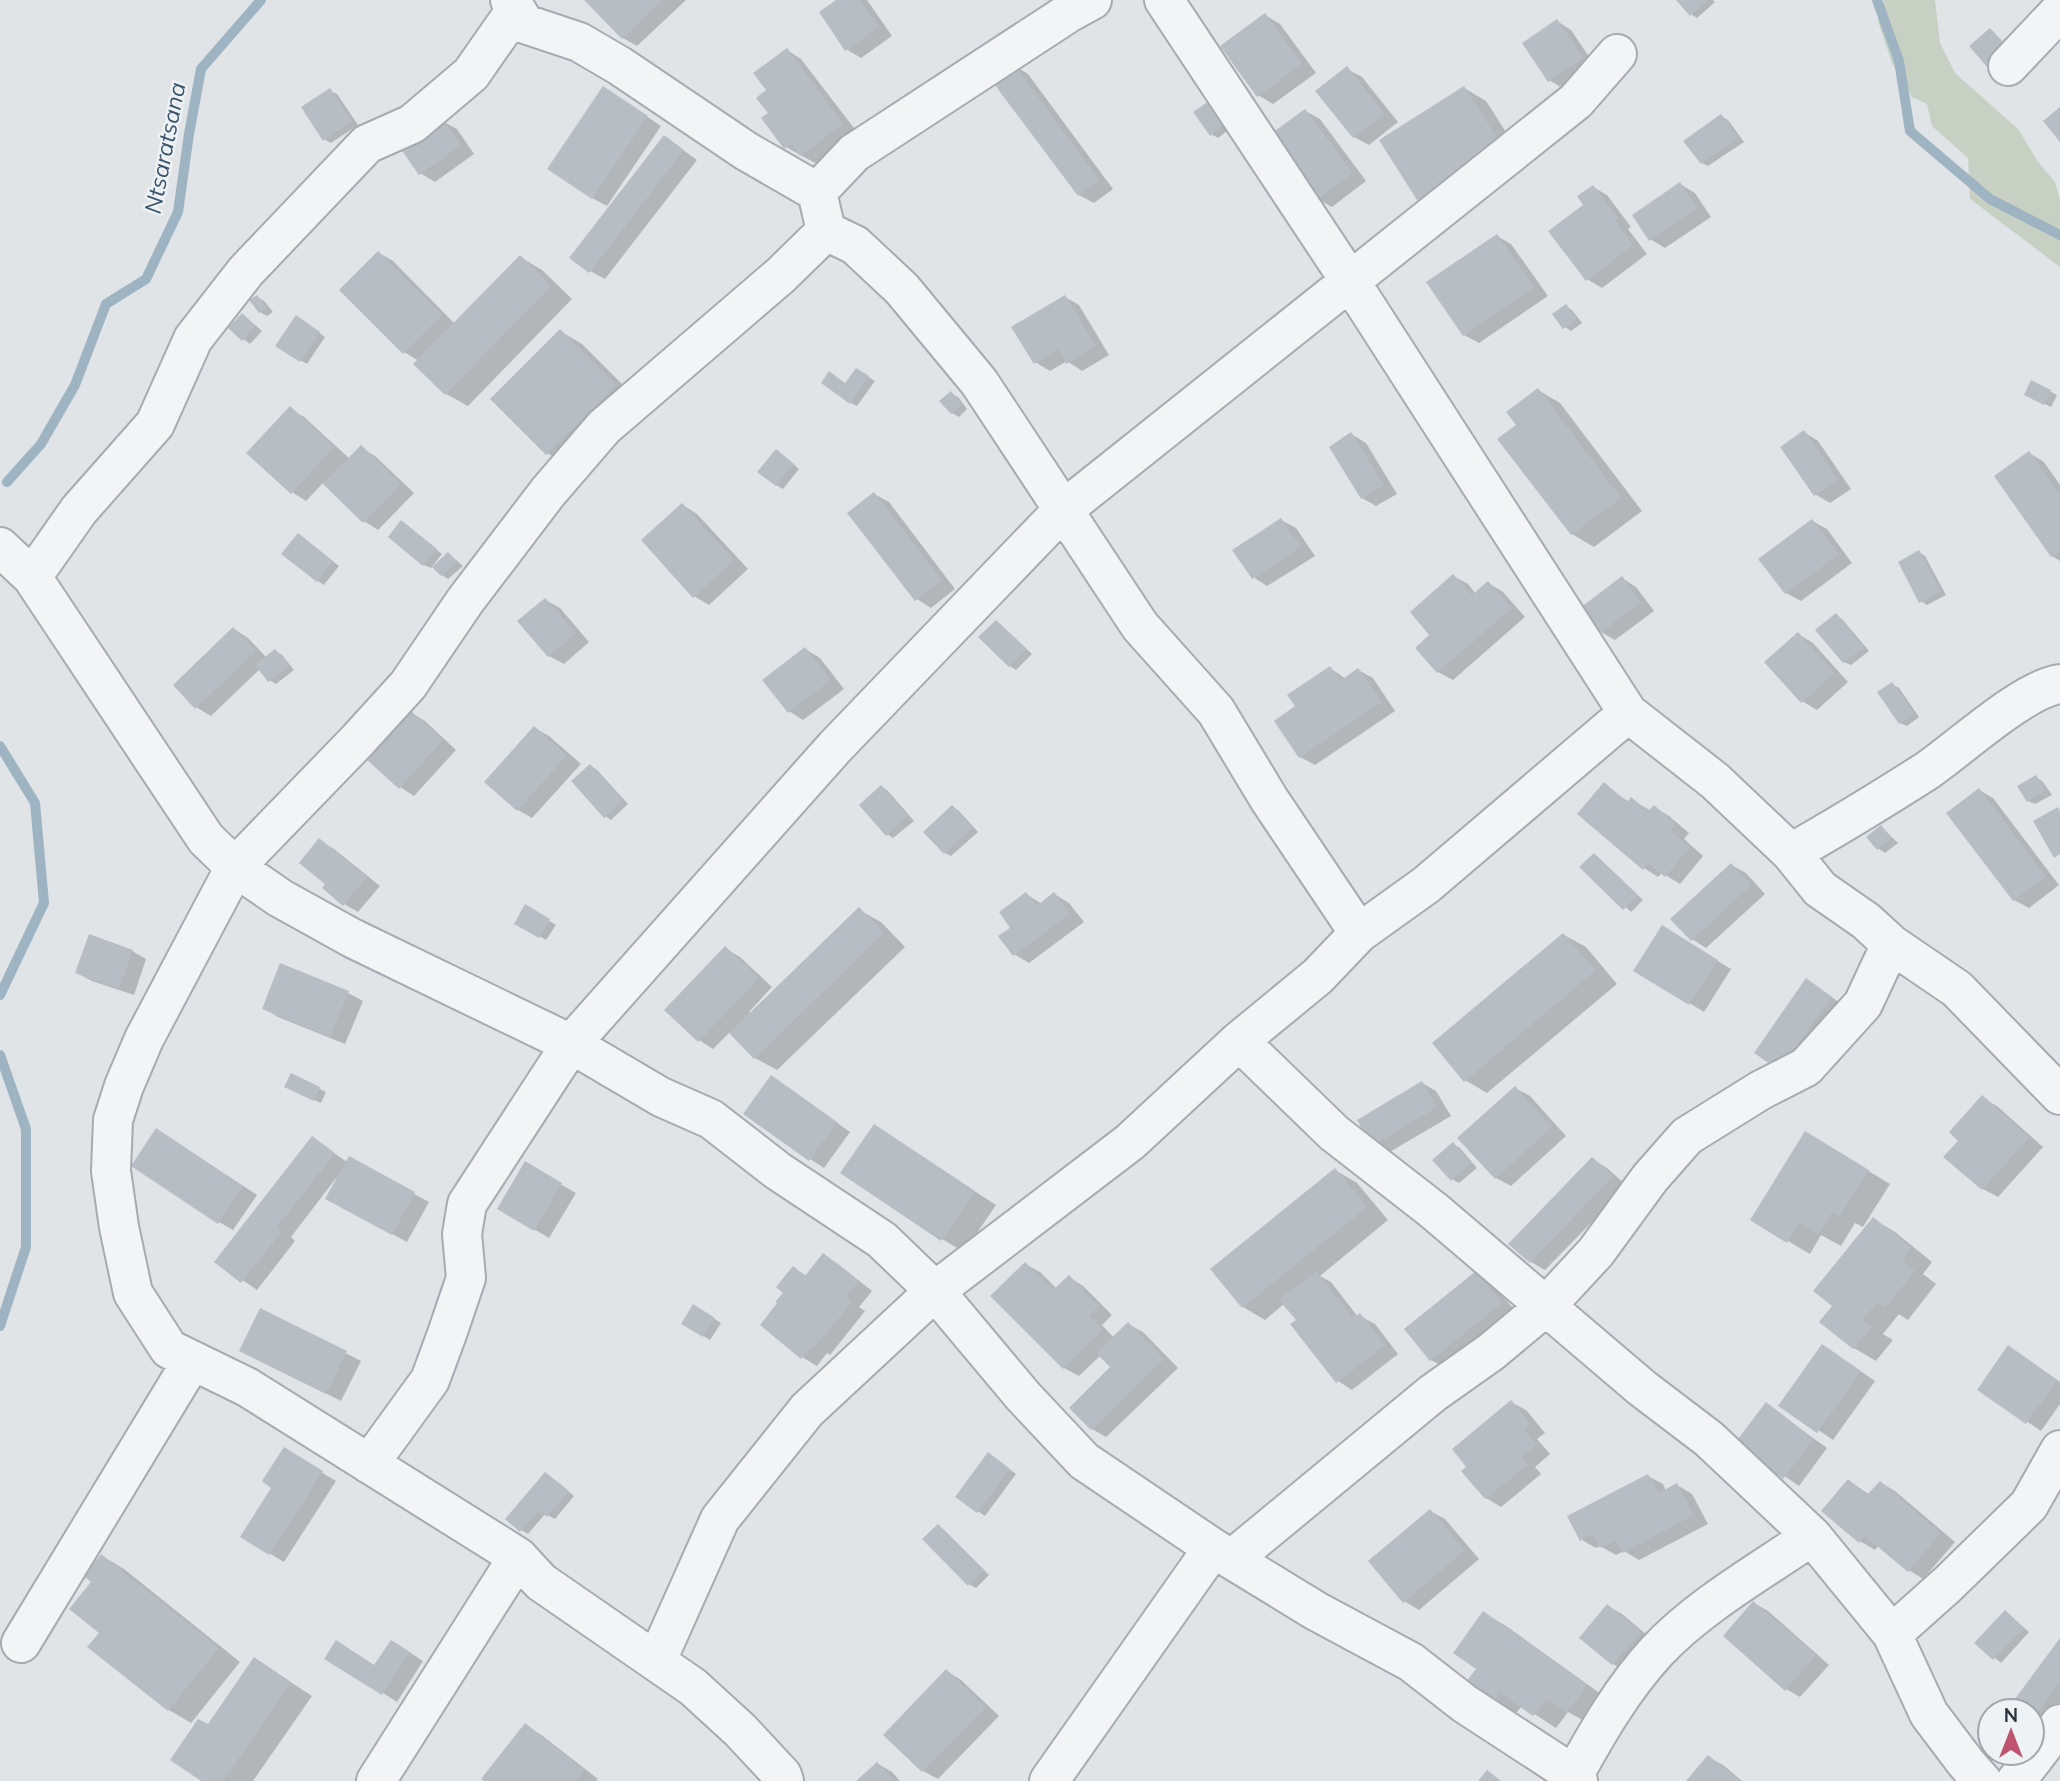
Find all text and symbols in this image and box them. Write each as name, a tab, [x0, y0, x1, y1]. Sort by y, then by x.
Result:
water label: Ntsaratsana	[138, 80, 191, 216]
north arrow	[1976, 1697, 2046, 1767]
text: N	[2004, 1703, 2018, 1727]

